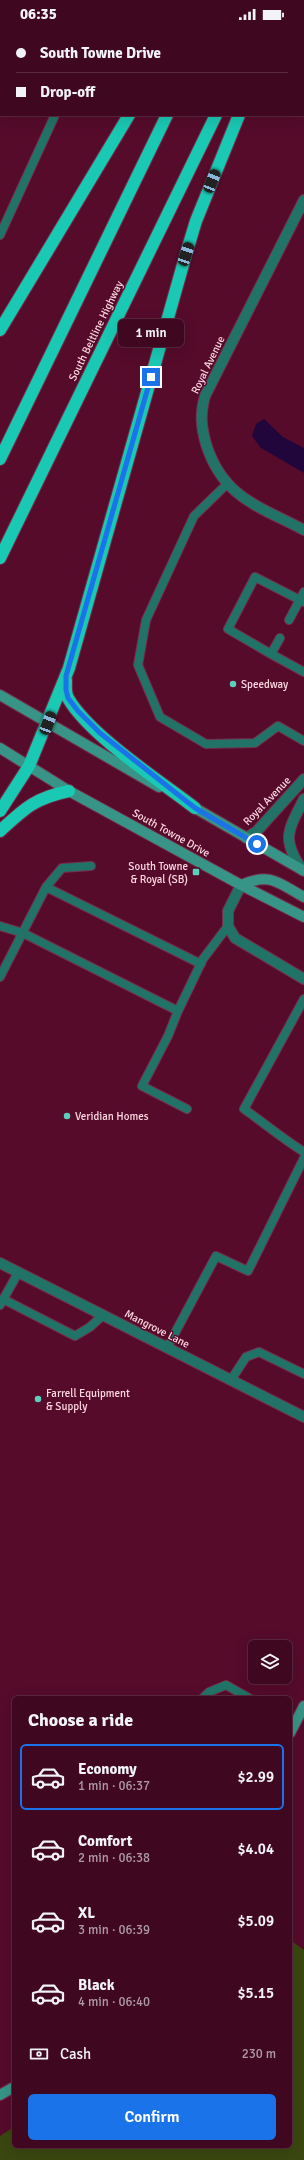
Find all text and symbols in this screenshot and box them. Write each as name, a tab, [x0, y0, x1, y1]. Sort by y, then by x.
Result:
text: 06:35	[20, 5, 57, 23]
text: South Towne Drive	[40, 44, 161, 62]
text: Drop-off	[40, 83, 95, 101]
car	[202, 168, 222, 194]
car	[177, 241, 195, 267]
street label: South Beltline Highway	[66, 278, 126, 383]
callout: 1 min	[118, 319, 184, 347]
text: 1 min	[135, 325, 167, 341]
street label: Royal Avenue	[188, 334, 228, 396]
route end	[142, 368, 160, 386]
place label: Speedway	[241, 678, 289, 691]
marker: Speedway	[228, 679, 238, 689]
car	[38, 710, 58, 736]
street label: Royal Avenue	[241, 774, 293, 828]
street label: South Towne Drive	[130, 806, 212, 860]
route start	[248, 835, 266, 853]
place label: South Towne & Royal (SB)	[128, 860, 188, 886]
marker: South Towne & Royal (SB)	[191, 867, 201, 877]
place label: Veridian Homes	[75, 1110, 149, 1123]
marker: Veridian Homes	[62, 1111, 72, 1121]
street label: Mangrove Lane	[122, 1307, 192, 1351]
place label: Farrell Equipment & Supply	[46, 1387, 130, 1413]
marker: Farrell Equipment & Supply	[33, 1394, 43, 1404]
map controls	[248, 1640, 292, 1684]
button: layers	[248, 1640, 292, 1684]
text: Choose a ride	[28, 1709, 133, 1731]
icon: car	[30, 1759, 66, 1795]
text: Economy	[78, 1760, 137, 1778]
text: $2.99	[237, 1768, 274, 1786]
text: 1 min · 06:37	[78, 1778, 150, 1794]
icon: car	[30, 1831, 66, 1867]
text: Comfort	[78, 1832, 132, 1850]
text: $4.04	[237, 1840, 274, 1858]
text: 2 min · 06:38	[78, 1850, 150, 1866]
icon: car	[30, 1903, 66, 1939]
text: XL	[78, 1904, 95, 1922]
text: $5.09	[237, 1912, 274, 1930]
text: 3 min · 06:39	[78, 1922, 150, 1938]
icon: car	[30, 1975, 66, 2011]
text: Black	[78, 1976, 115, 1994]
text: $5.15	[237, 1984, 274, 2002]
text: 4 min · 06:40	[78, 1994, 150, 2010]
icon: cash	[28, 2043, 50, 2065]
text: Cash	[60, 2045, 91, 2063]
text: 230 m	[242, 2046, 276, 2062]
button: Confirm	[28, 2094, 276, 2140]

